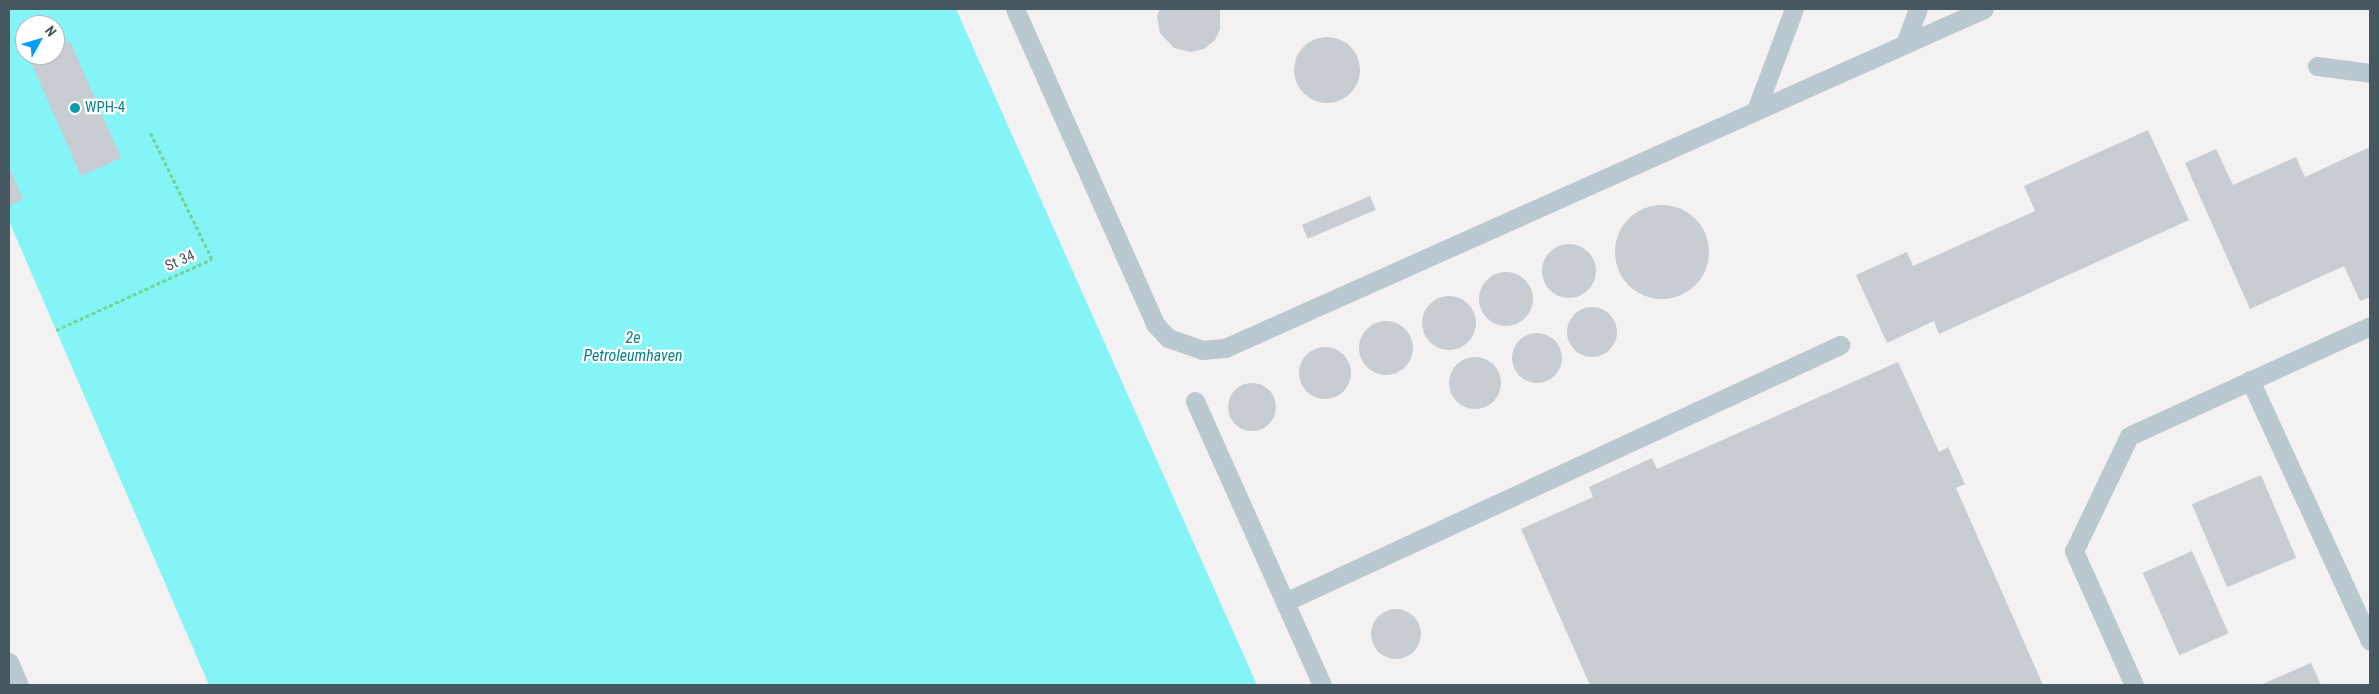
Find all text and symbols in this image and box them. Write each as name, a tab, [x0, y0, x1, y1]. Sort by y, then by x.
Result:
north arrow	[15, 15, 65, 65]
text: N	[42, 23, 60, 40]
place label: WPH-4	[85, 99, 125, 117]
marker: WPH-4	[69, 102, 81, 114]
street label: St 34	[162, 247, 198, 275]
water label: 2e Petroleumhaven	[584, 328, 682, 366]

